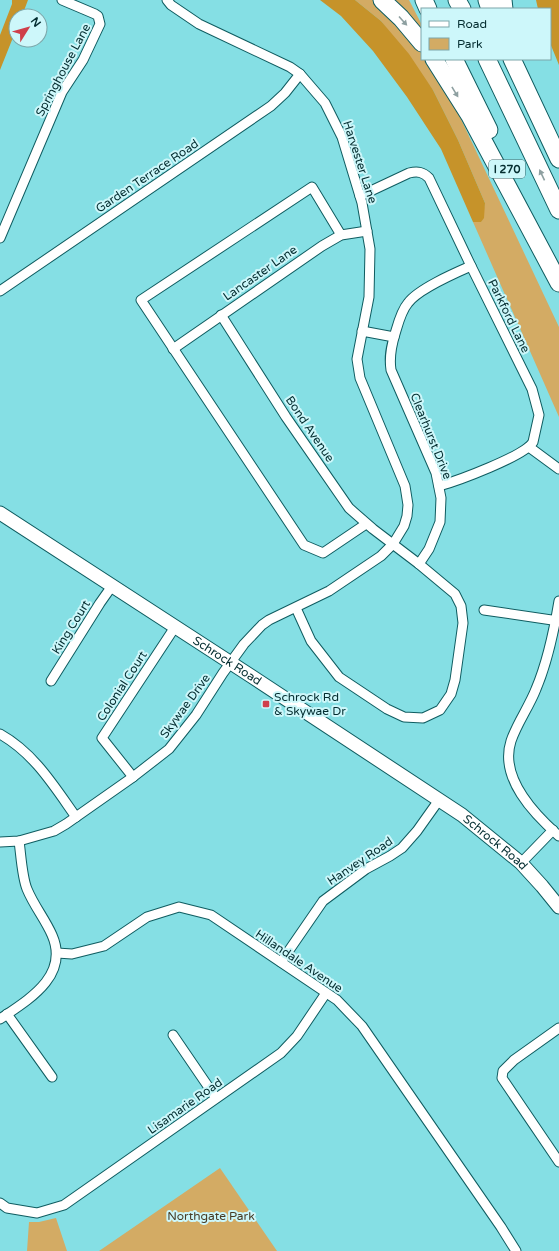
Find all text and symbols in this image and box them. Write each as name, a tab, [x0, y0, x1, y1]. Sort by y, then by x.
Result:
north arrow	[8, 8, 48, 48]
legend	[421, 8, 551, 60]
text: N	[28, 15, 43, 30]
one-way arrow	[398, 16, 408, 26]
text: Road	[457, 17, 487, 31]
street label: Springhouse Lane	[33, 21, 93, 119]
text: Park	[457, 37, 483, 51]
one-way arrow	[451, 86, 458, 98]
street label: Harvester Lane	[340, 119, 380, 205]
street label: Garden Terrace Road	[93, 136, 201, 216]
road number: I 270	[489, 160, 525, 178]
one-way arrow	[539, 169, 545, 180]
street label: Lancaster Lane	[221, 242, 300, 304]
street label: Parkford Lane	[485, 277, 533, 355]
street label: Clearhurst Drive	[407, 391, 455, 481]
street label: Bond Avenue	[283, 393, 337, 465]
street label: King Court	[49, 597, 93, 657]
street label: Schrock Road	[190, 633, 264, 688]
street label: Colonial Court	[94, 648, 150, 724]
street label: Skywae Drive	[157, 671, 213, 741]
place label: Schrock Rd & Skywae Dr	[274, 690, 346, 718]
marker: Schrock Rd & Skywae Dr	[261, 699, 271, 709]
street label: Schrock Road	[460, 812, 531, 873]
street label: Hanvey Road	[325, 834, 395, 888]
street label: Hillandale Avenue	[253, 927, 345, 995]
street label: Lisamarie Road	[145, 1075, 225, 1137]
park label: Northgate Park	[167, 1209, 255, 1223]

